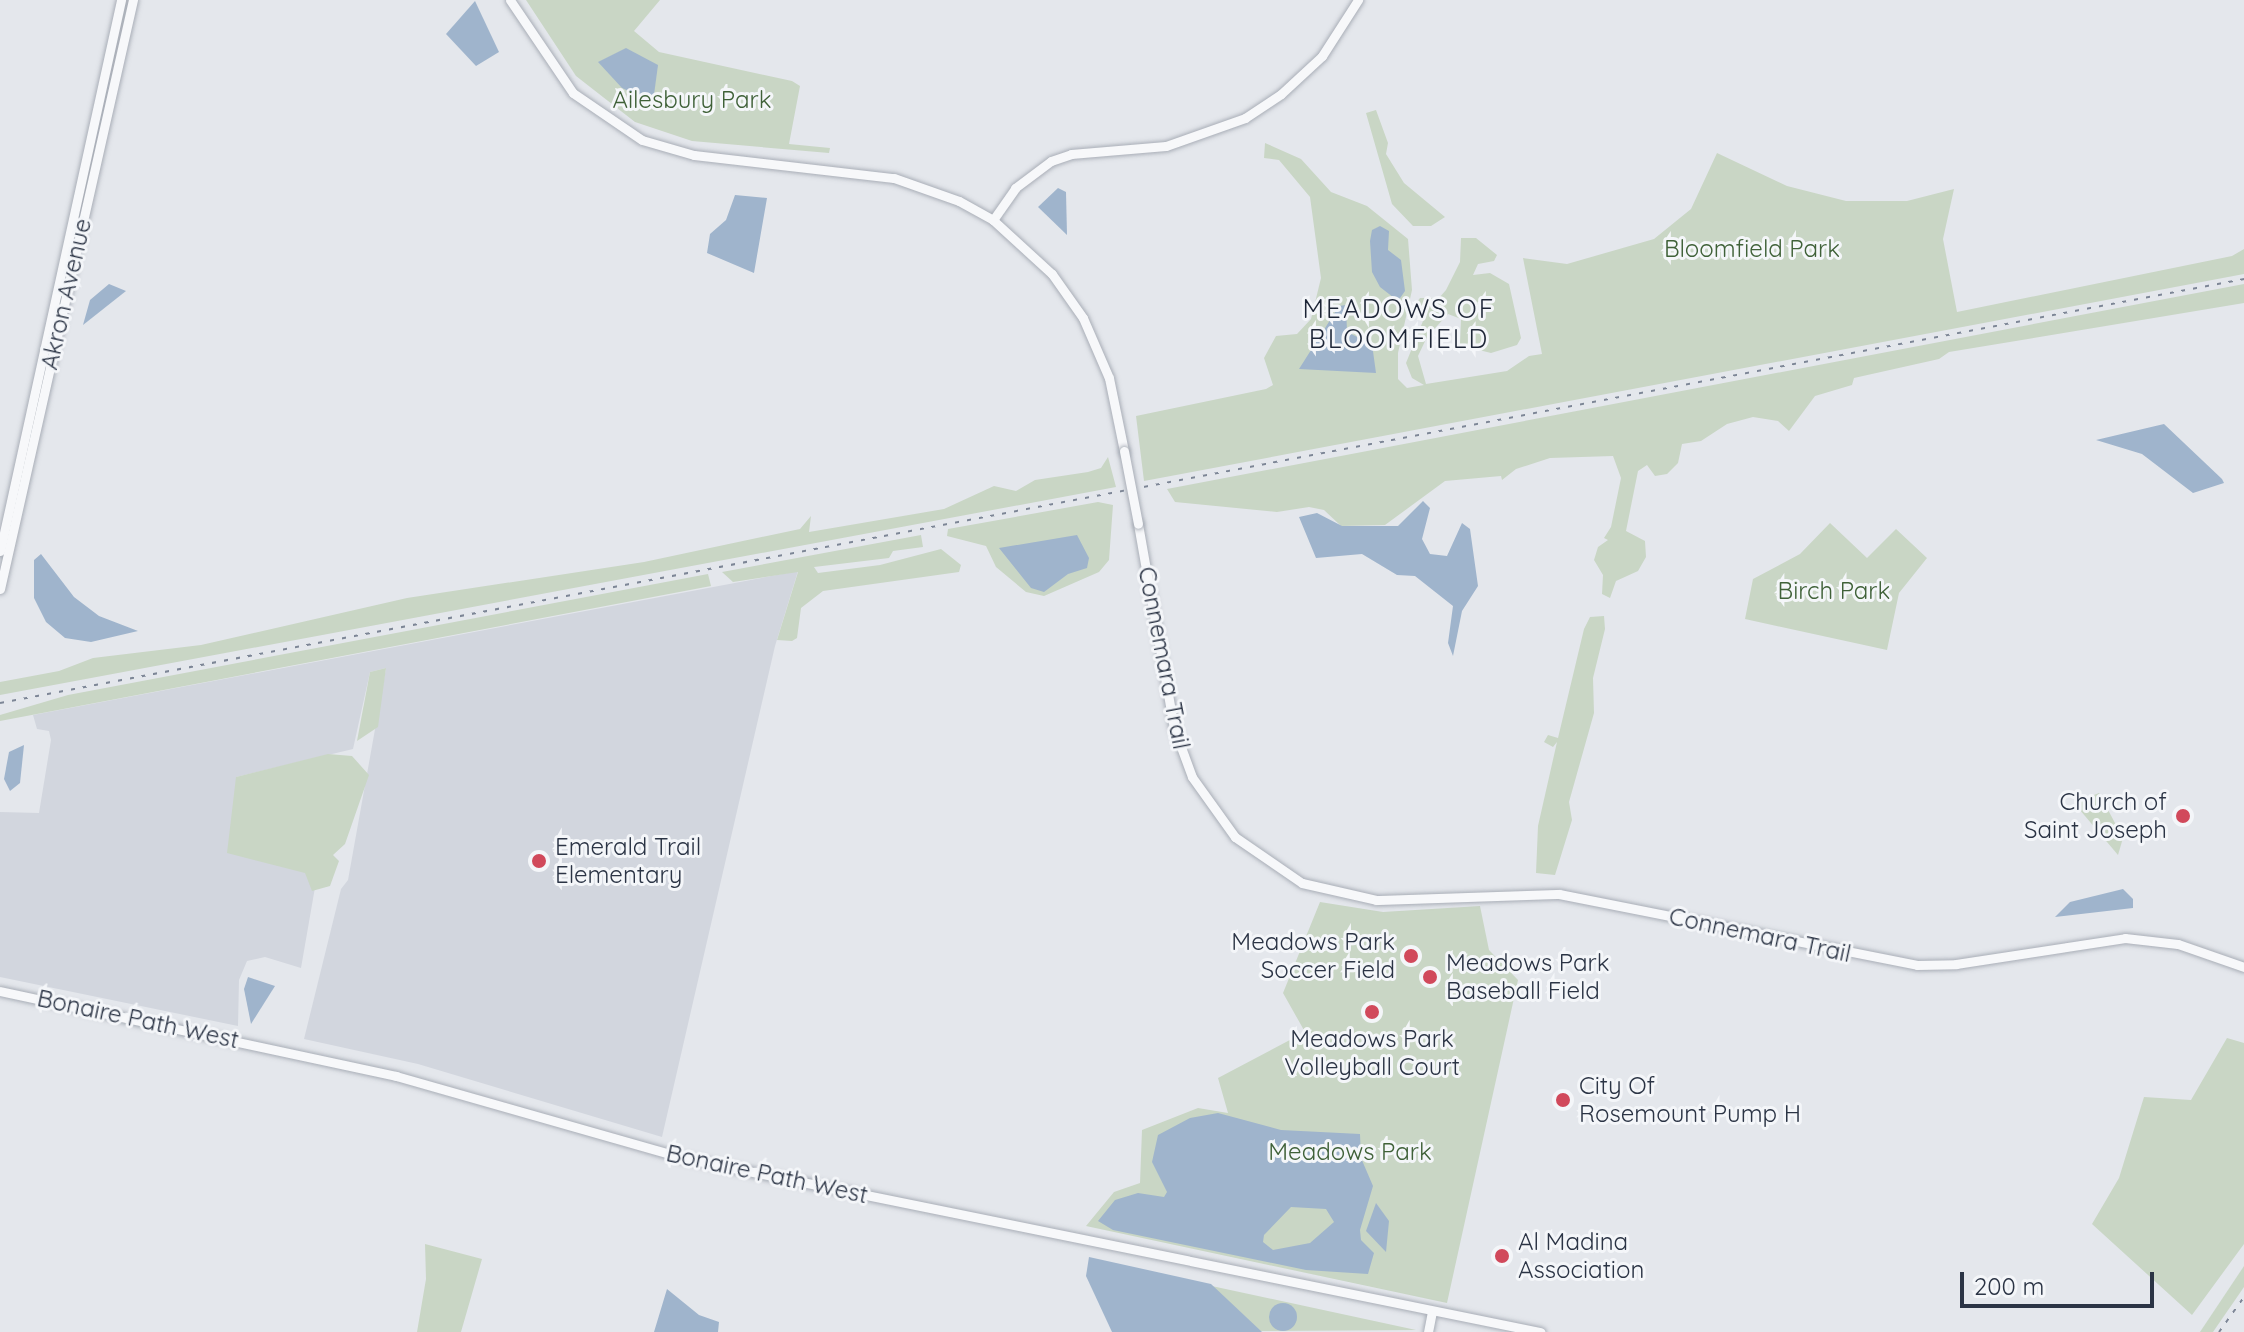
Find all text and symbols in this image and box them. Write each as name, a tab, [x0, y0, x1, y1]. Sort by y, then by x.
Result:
park label: Ailesbury Park	[612, 86, 772, 114]
street label: Akron Avenue	[35, 216, 97, 372]
park label: Bloomfield Park	[1664, 235, 1840, 263]
district label: MEADOWS OF BLOOMFIELD	[1303, 293, 1495, 354]
street label: Connemara Trail	[1132, 564, 1196, 752]
park label: Birch Park	[1778, 577, 1890, 605]
place label: Church of Saint Joseph	[2024, 788, 2167, 844]
marker: Church of Saint Joseph	[2174, 807, 2192, 825]
place label: Emerald Trail Elementary	[555, 833, 701, 889]
marker: Emerald Trail Elementary	[530, 852, 548, 870]
street label: Connemara Trail	[1666, 902, 1854, 968]
place label: Meadows Park Soccer Field	[1231, 928, 1395, 984]
marker: Meadows Park Soccer Field	[1402, 947, 1420, 965]
place label: Meadows Park Baseball Field	[1446, 949, 1610, 1005]
marker: Meadows Park Baseball Field	[1421, 968, 1439, 986]
street label: Bonaire Path West	[35, 984, 241, 1054]
marker: Meadows Park Volleyball Court	[1363, 1003, 1381, 1021]
place label: Meadows Park Volleyball Court	[1284, 1025, 1460, 1081]
place label: City Of Rosemount Pump H	[1579, 1072, 1801, 1128]
marker: City Of Rosemount Pump H	[1554, 1091, 1572, 1109]
park label: Meadows Park	[1268, 1138, 1432, 1166]
street label: Bonaire Path West	[664, 1139, 870, 1209]
place label: Al Madina Association	[1518, 1228, 1644, 1284]
marker: Al Madina Association	[1493, 1247, 1511, 1265]
scale bar	[1964, 1256, 2158, 1306]
text: 200 m	[1974, 1271, 2044, 1301]

